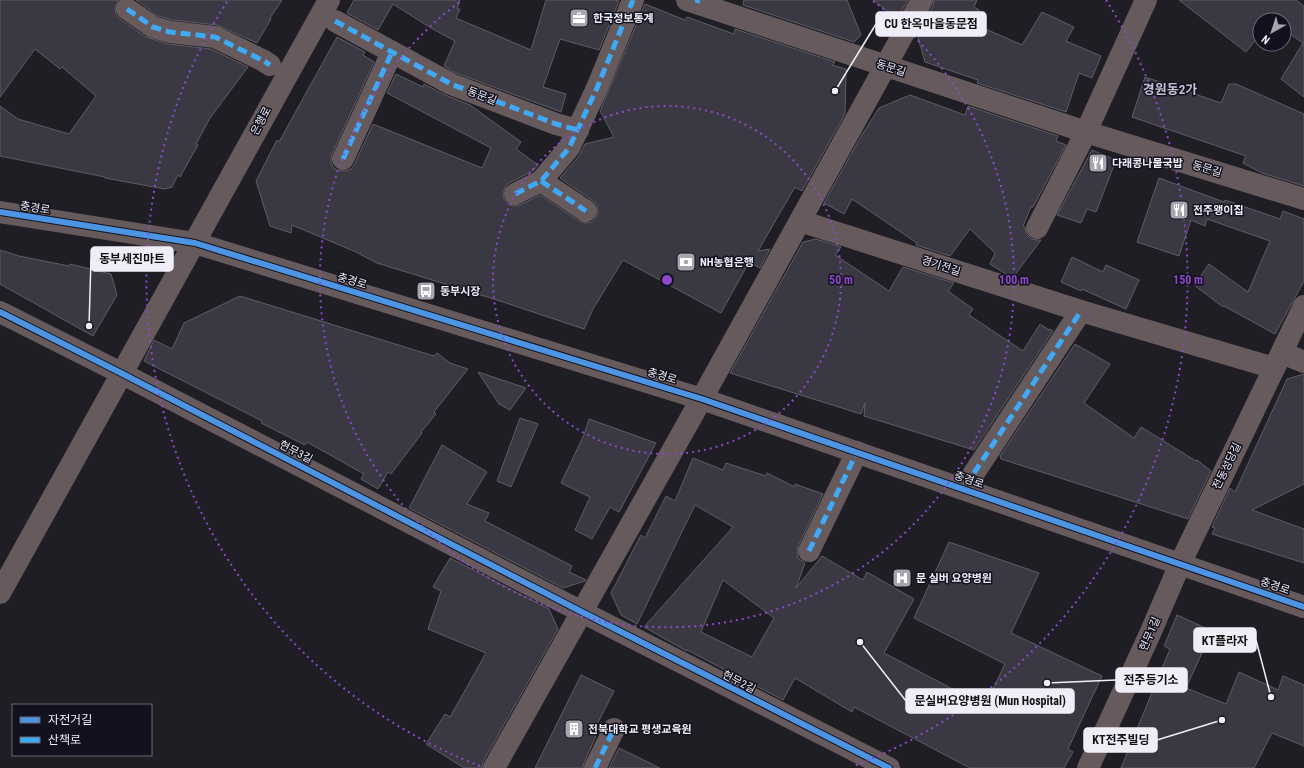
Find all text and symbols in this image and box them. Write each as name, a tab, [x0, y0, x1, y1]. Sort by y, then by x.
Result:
office icon: 한국정보통계	[568, 7, 590, 29]
place label: 한국정보통계	[593, 12, 654, 25]
callout: CU 한옥마을동문점	[876, 12, 986, 36]
north arrow	[1252, 12, 1292, 52]
text: CU 한옥마을동문점	[884, 17, 978, 31]
text: N	[1259, 32, 1273, 47]
street label: 동문길	[875, 57, 907, 79]
district label: 경원동2가	[1143, 82, 1197, 97]
street label: 동문길	[465, 84, 499, 108]
street label: 은행로	[248, 105, 274, 137]
restaurant icon: 다래콩나물국밥	[1087, 152, 1109, 174]
place label: 다래콩나물국밥	[1112, 157, 1183, 170]
street label: 동문길	[1191, 158, 1223, 180]
street label: 충경로	[19, 199, 51, 217]
restaurant icon: 전주왱이집	[1168, 199, 1190, 221]
place label: 전주왱이집	[1193, 204, 1244, 217]
callout: 동부세진마트	[91, 247, 173, 271]
bank icon: NH농협은행	[675, 251, 697, 273]
text: 동부세진마트	[99, 252, 165, 266]
street label: 경기전길	[920, 254, 962, 278]
place label: NH농협은행	[700, 256, 754, 269]
street label: 충경로	[336, 270, 368, 292]
centre of rings	[660, 273, 674, 287]
text: 50 m	[829, 273, 853, 287]
text: 100 m	[999, 273, 1029, 287]
text: 150 m	[1173, 273, 1203, 287]
bus stop icon: 동부시장	[415, 280, 437, 302]
place label: 동부시장	[440, 285, 480, 298]
street label: 충경로	[646, 365, 678, 387]
street label: 현무3길	[277, 438, 315, 466]
street label: 전동성당길	[1210, 440, 1244, 492]
street label: 충경로	[953, 469, 985, 491]
hospital icon: 문 실버 요양병원	[891, 567, 913, 589]
place label: 문 실버 요양병원	[916, 572, 992, 585]
street label: 충경로	[1259, 575, 1291, 597]
street label: 현무1길	[1137, 615, 1163, 653]
callout: KT플라자	[1194, 628, 1256, 652]
text: KT플라자	[1202, 634, 1248, 648]
street label: 현무2길	[720, 668, 758, 696]
callout: 전주등기소	[1116, 668, 1187, 692]
text: 전주등기소	[1123, 673, 1179, 687]
callout: 문실버요양병원 (Mun Hospital)	[906, 689, 1074, 713]
text: 문실버요양병원 (Mun Hospital)	[914, 694, 1066, 708]
legend	[12, 704, 152, 756]
text: 자전거길	[48, 713, 92, 727]
building icon: 전북대학교 평생교육원	[563, 718, 585, 740]
place label: 전북대학교 평생교육원	[588, 723, 692, 736]
callout: KT전주빌딩	[1084, 728, 1157, 752]
text: 산책로	[48, 733, 81, 747]
text: KT전주빌딩	[1092, 733, 1150, 747]

